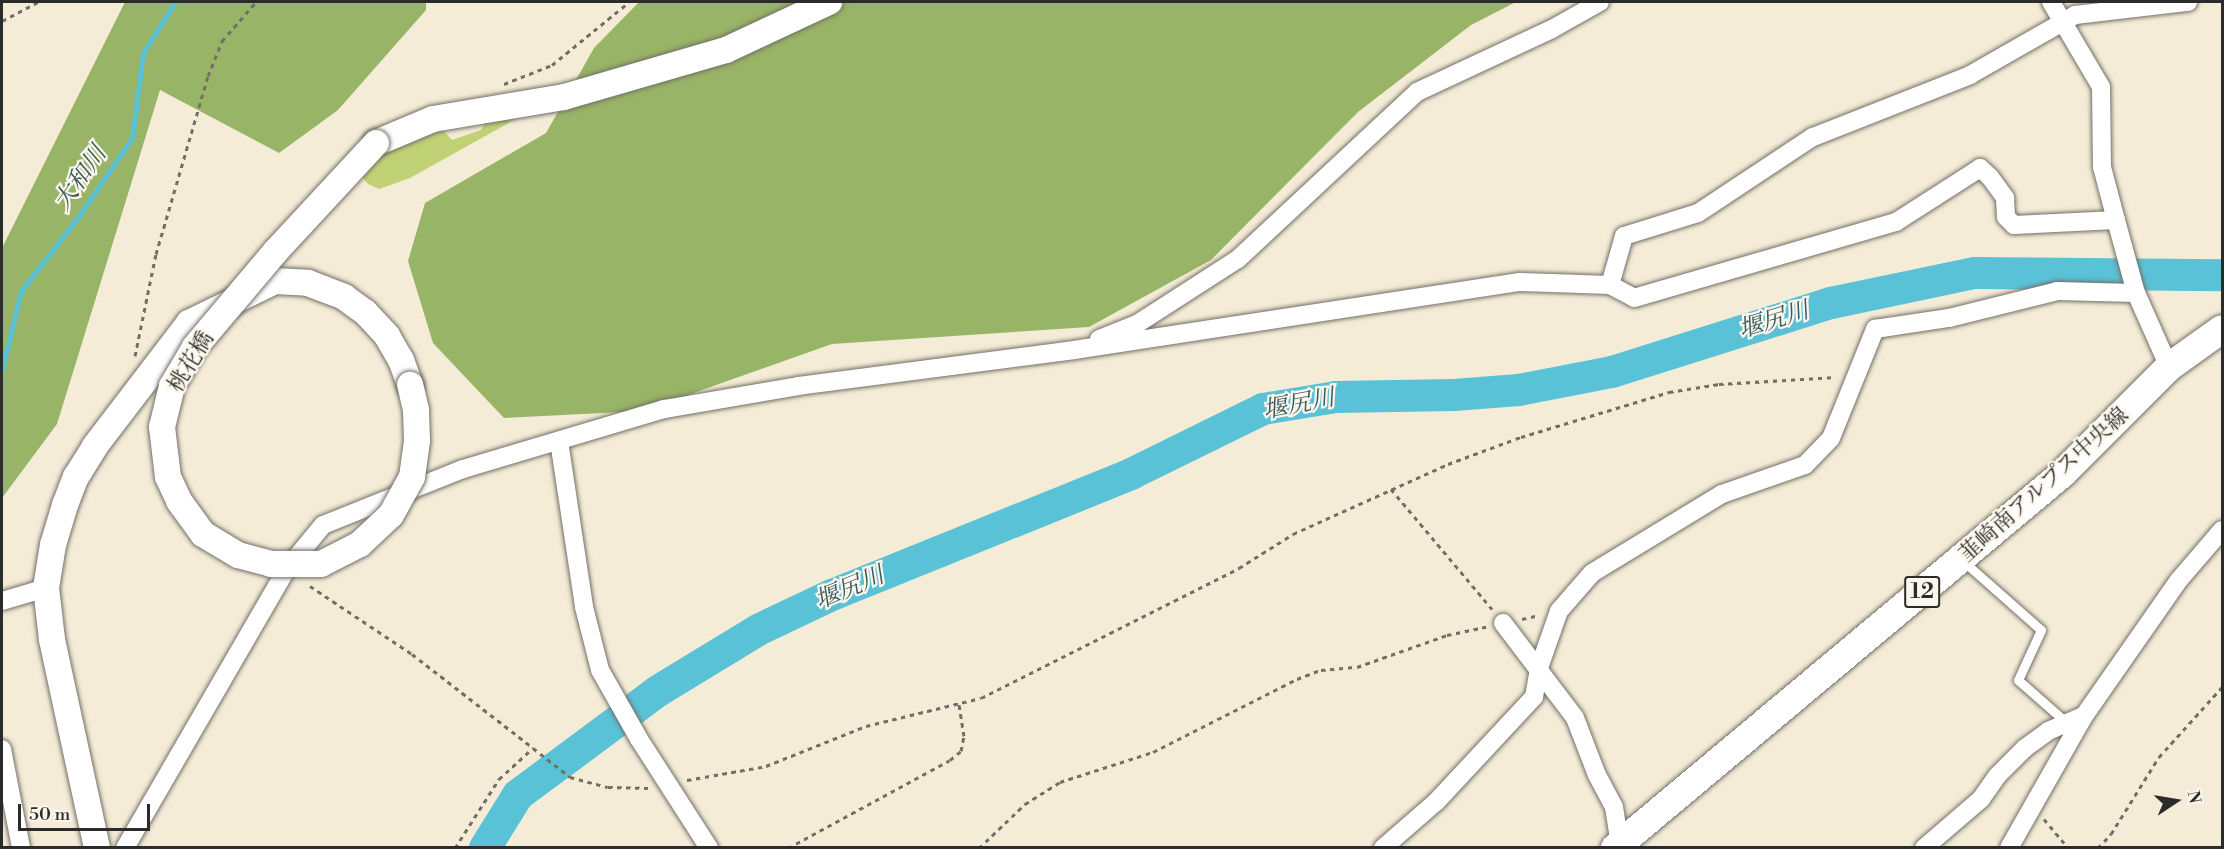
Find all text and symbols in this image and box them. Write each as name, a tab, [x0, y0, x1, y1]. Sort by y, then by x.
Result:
water label: 大和川	[49, 141, 113, 217]
water label: 堰尻川	[1735, 297, 1813, 345]
street label: 桃花橋	[163, 327, 219, 397]
water label: 堰尻川	[1261, 384, 1337, 426]
street label: 韮崎南アルプス中央線	[1953, 402, 2135, 568]
water label: 堰尻川	[811, 562, 889, 616]
road number: 12	[1904, 574, 1940, 610]
north arrow	[2146, 771, 2206, 831]
text: N	[2183, 789, 2205, 806]
scale bar	[21, 792, 153, 830]
text: 50 m	[29, 803, 70, 826]

